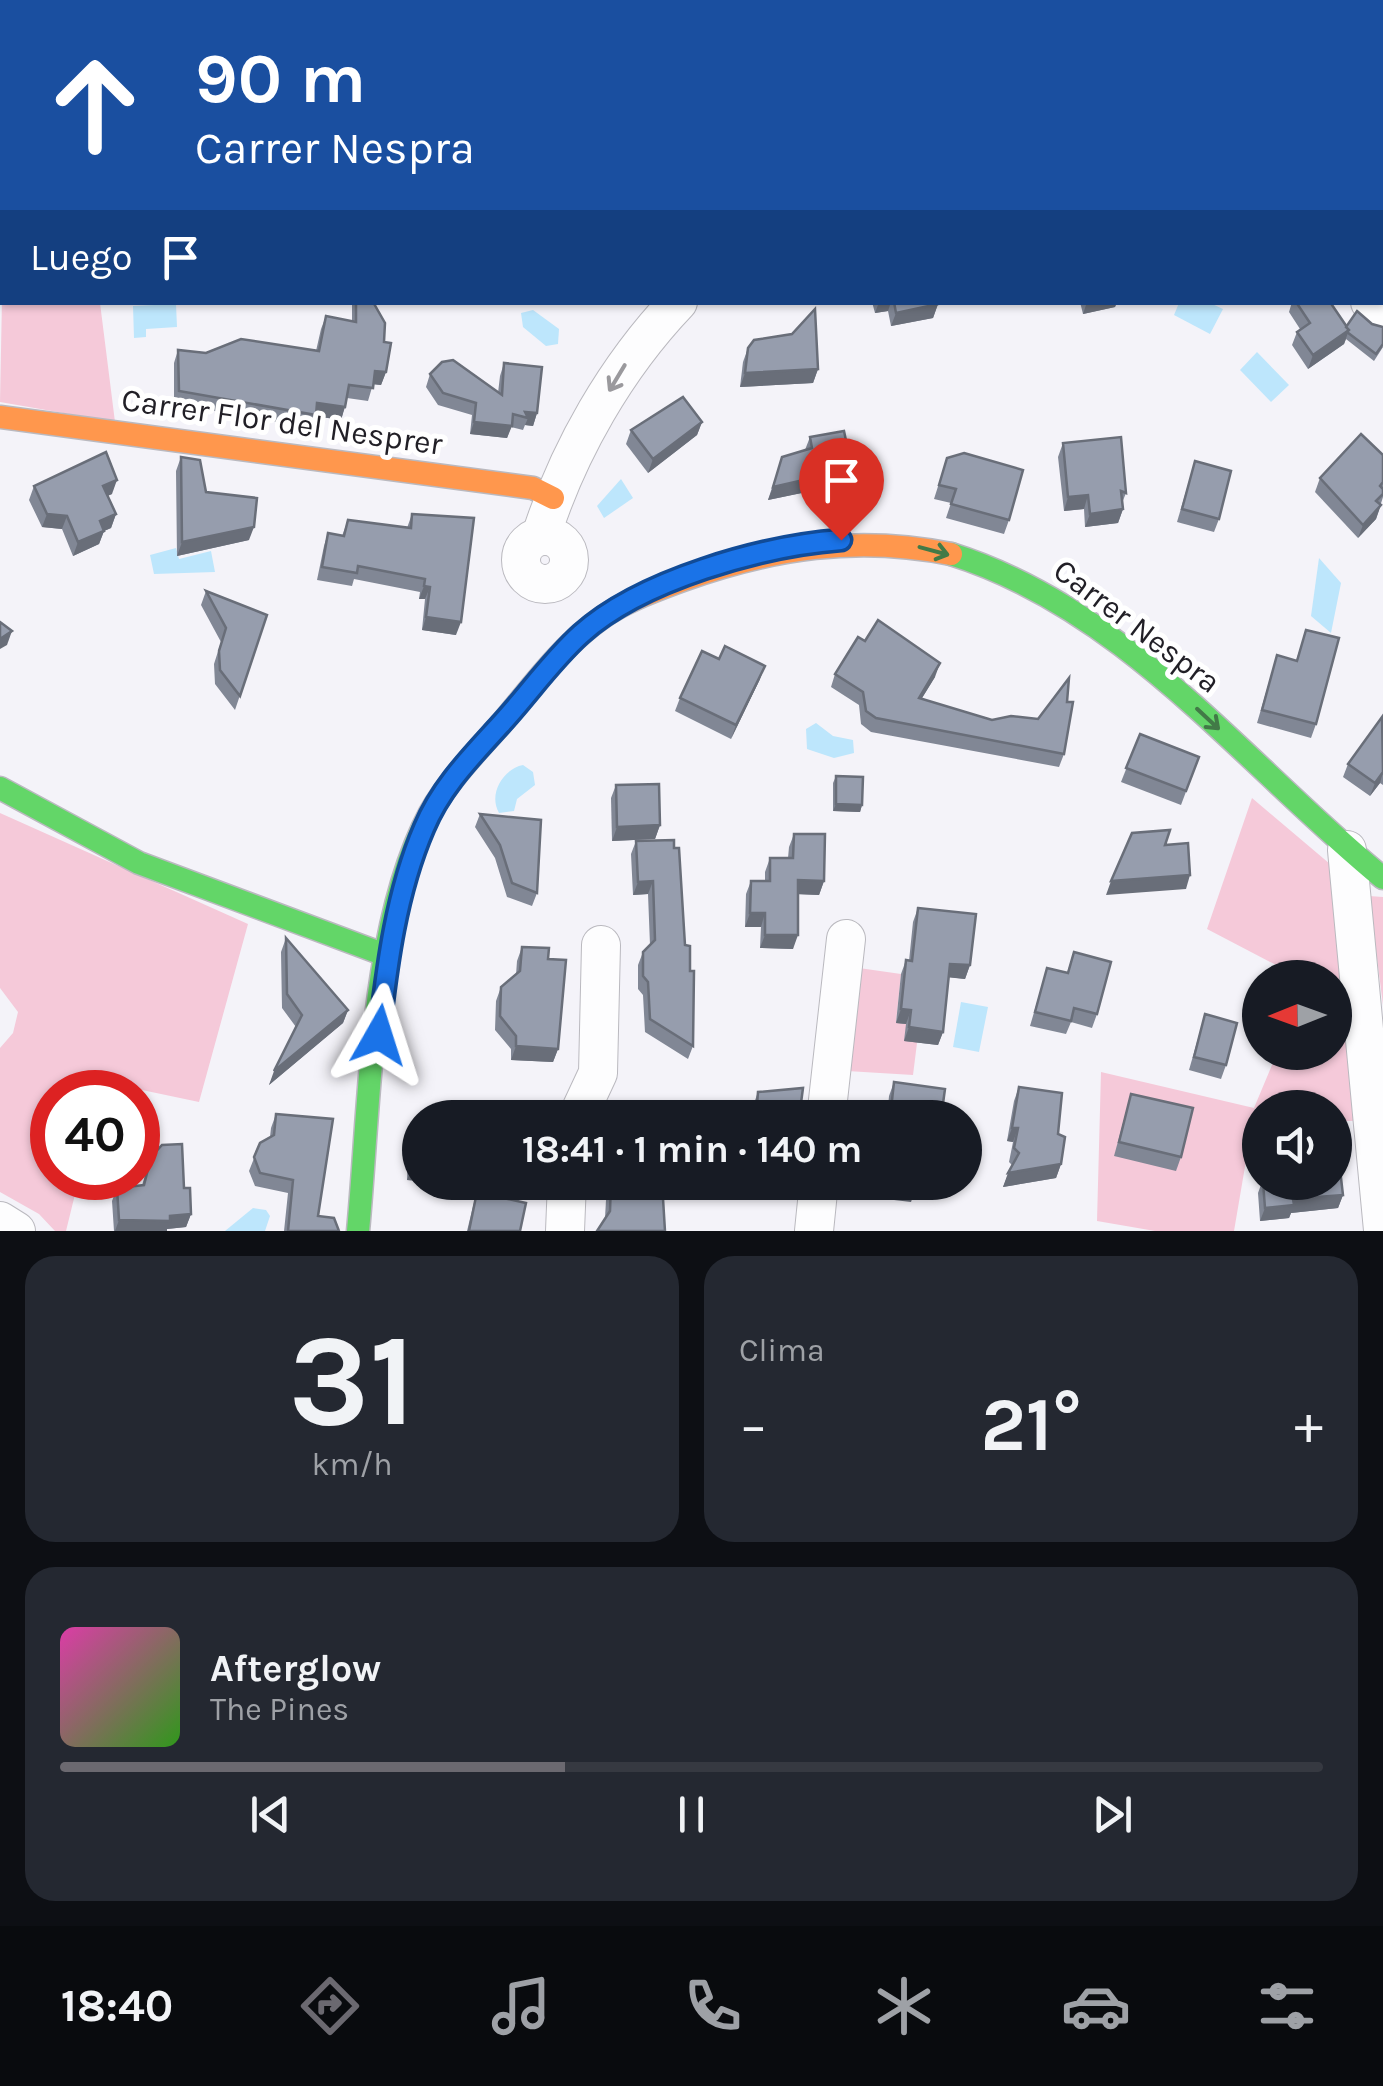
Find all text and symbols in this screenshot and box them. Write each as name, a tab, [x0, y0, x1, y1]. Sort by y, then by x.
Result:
text: 90 m	[195, 38, 366, 120]
icon: ahead	[30, 40, 160, 170]
text: Carrer Nespra	[195, 122, 475, 174]
icon: arrive	[153, 230, 208, 285]
text: Luego	[30, 235, 133, 280]
one-way arrow	[607, 363, 628, 392]
street label: Carrer Flor del Nesprer	[119, 381, 445, 463]
pin	[799, 438, 884, 541]
icon: arrive	[814, 453, 869, 508]
one-way arrow	[918, 543, 950, 562]
street label: Carrer Nespra	[1046, 551, 1228, 701]
one-way arrow	[1196, 707, 1220, 731]
north arrow	[1242, 960, 1352, 1070]
map controls	[1242, 960, 1352, 1200]
position arrow	[327, 983, 431, 1087]
speed limit sign: 40	[30, 1070, 160, 1200]
button: sound	[1242, 1090, 1352, 1200]
text: 18:41 · 1 min · 140 m	[522, 1127, 862, 1172]
text: 31	[288, 1305, 416, 1457]
text: Clima	[739, 1332, 825, 1369]
text: 21°	[980, 1381, 1082, 1469]
text: −	[739, 1393, 768, 1457]
text: +	[1294, 1393, 1323, 1457]
text: km/h	[311, 1446, 393, 1483]
text: Afterglow	[210, 1646, 381, 1691]
text: The Pines	[210, 1691, 349, 1728]
icon: previous	[243, 1787, 298, 1842]
icon: pause	[664, 1787, 719, 1842]
icon: next	[1085, 1787, 1140, 1842]
icon: directions	[295, 1971, 365, 2041]
icon: music	[486, 1971, 556, 2041]
icon: phone	[678, 1971, 748, 2041]
icon: climate	[869, 1971, 939, 2041]
icon: car	[1061, 1971, 1131, 2041]
icon: filters	[1252, 1971, 1322, 2041]
text: 18:40	[61, 1980, 173, 2032]

